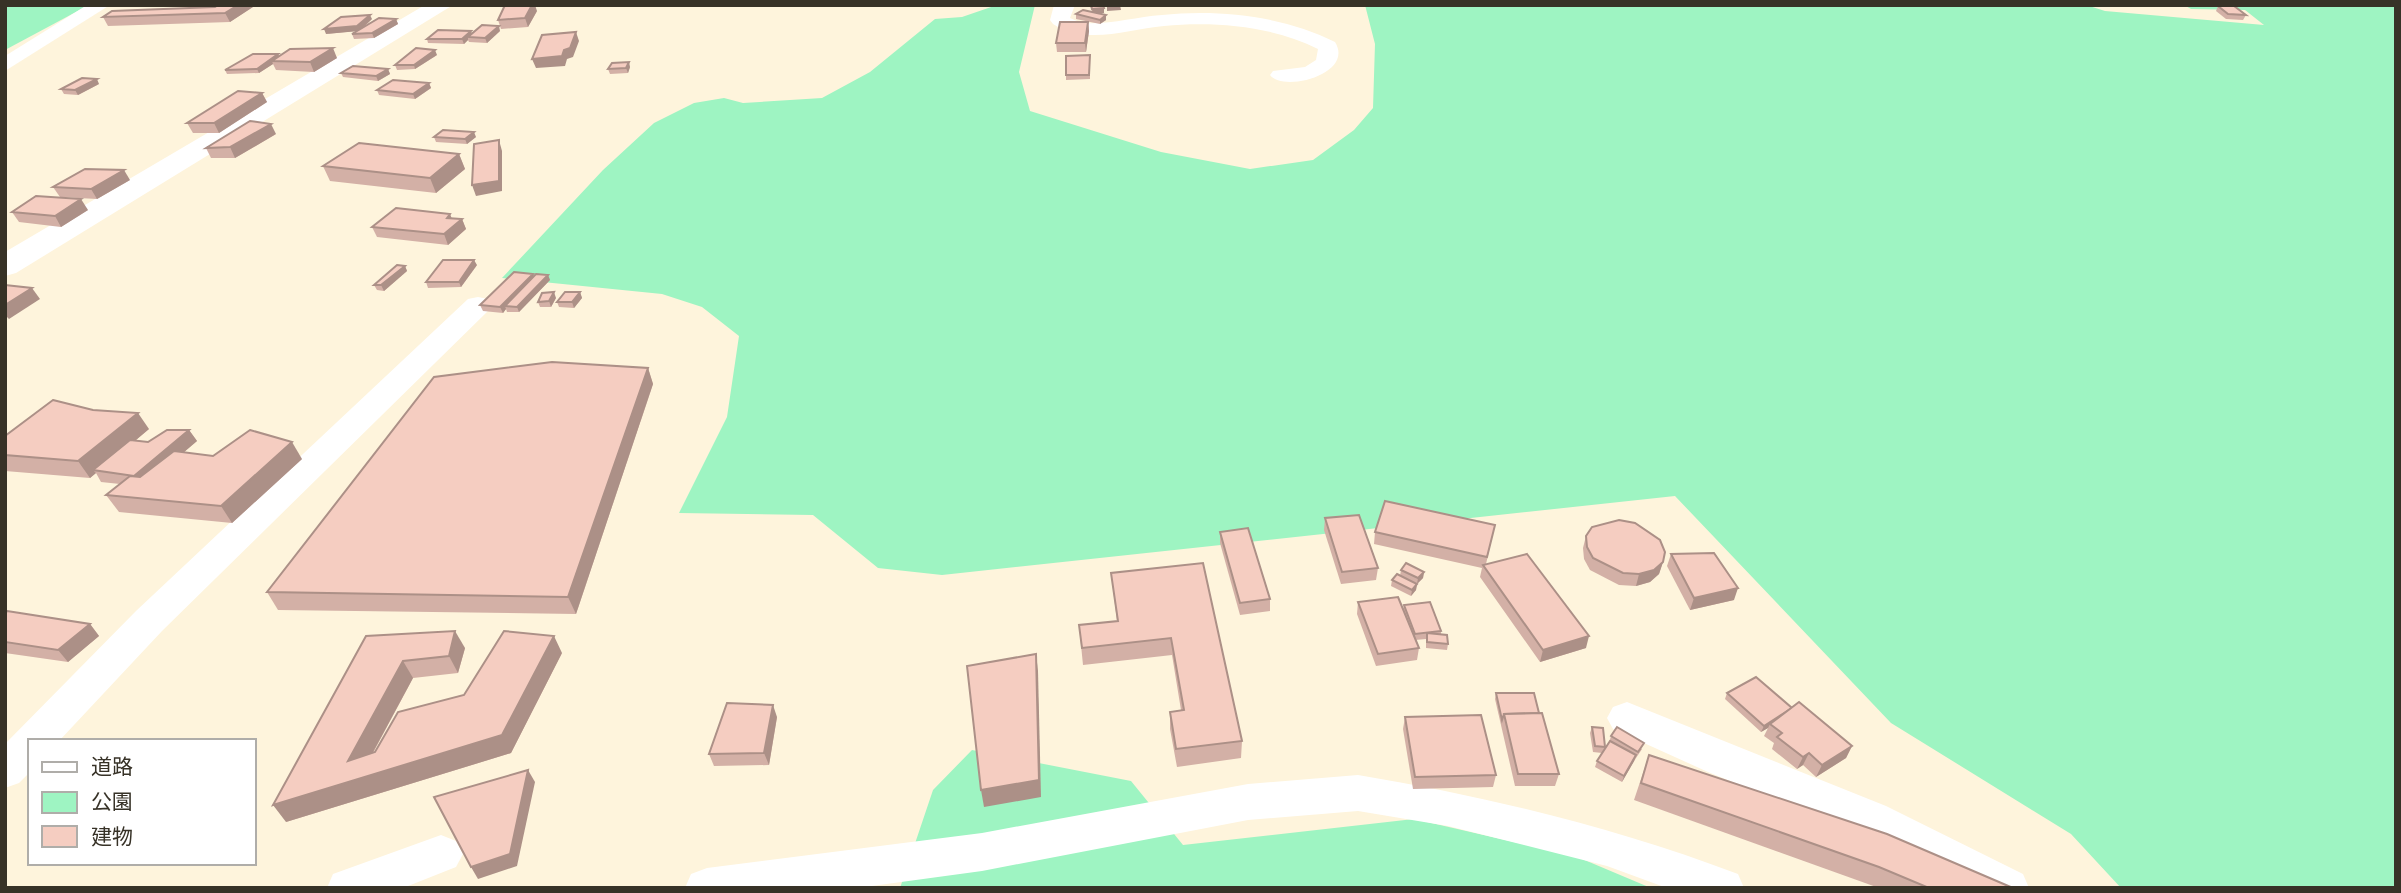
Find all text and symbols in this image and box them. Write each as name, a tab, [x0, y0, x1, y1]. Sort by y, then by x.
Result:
legend	[28, 739, 256, 865]
text: 道路	[91, 755, 133, 779]
text: 公園	[91, 790, 133, 814]
text: 建物	[91, 825, 133, 849]

